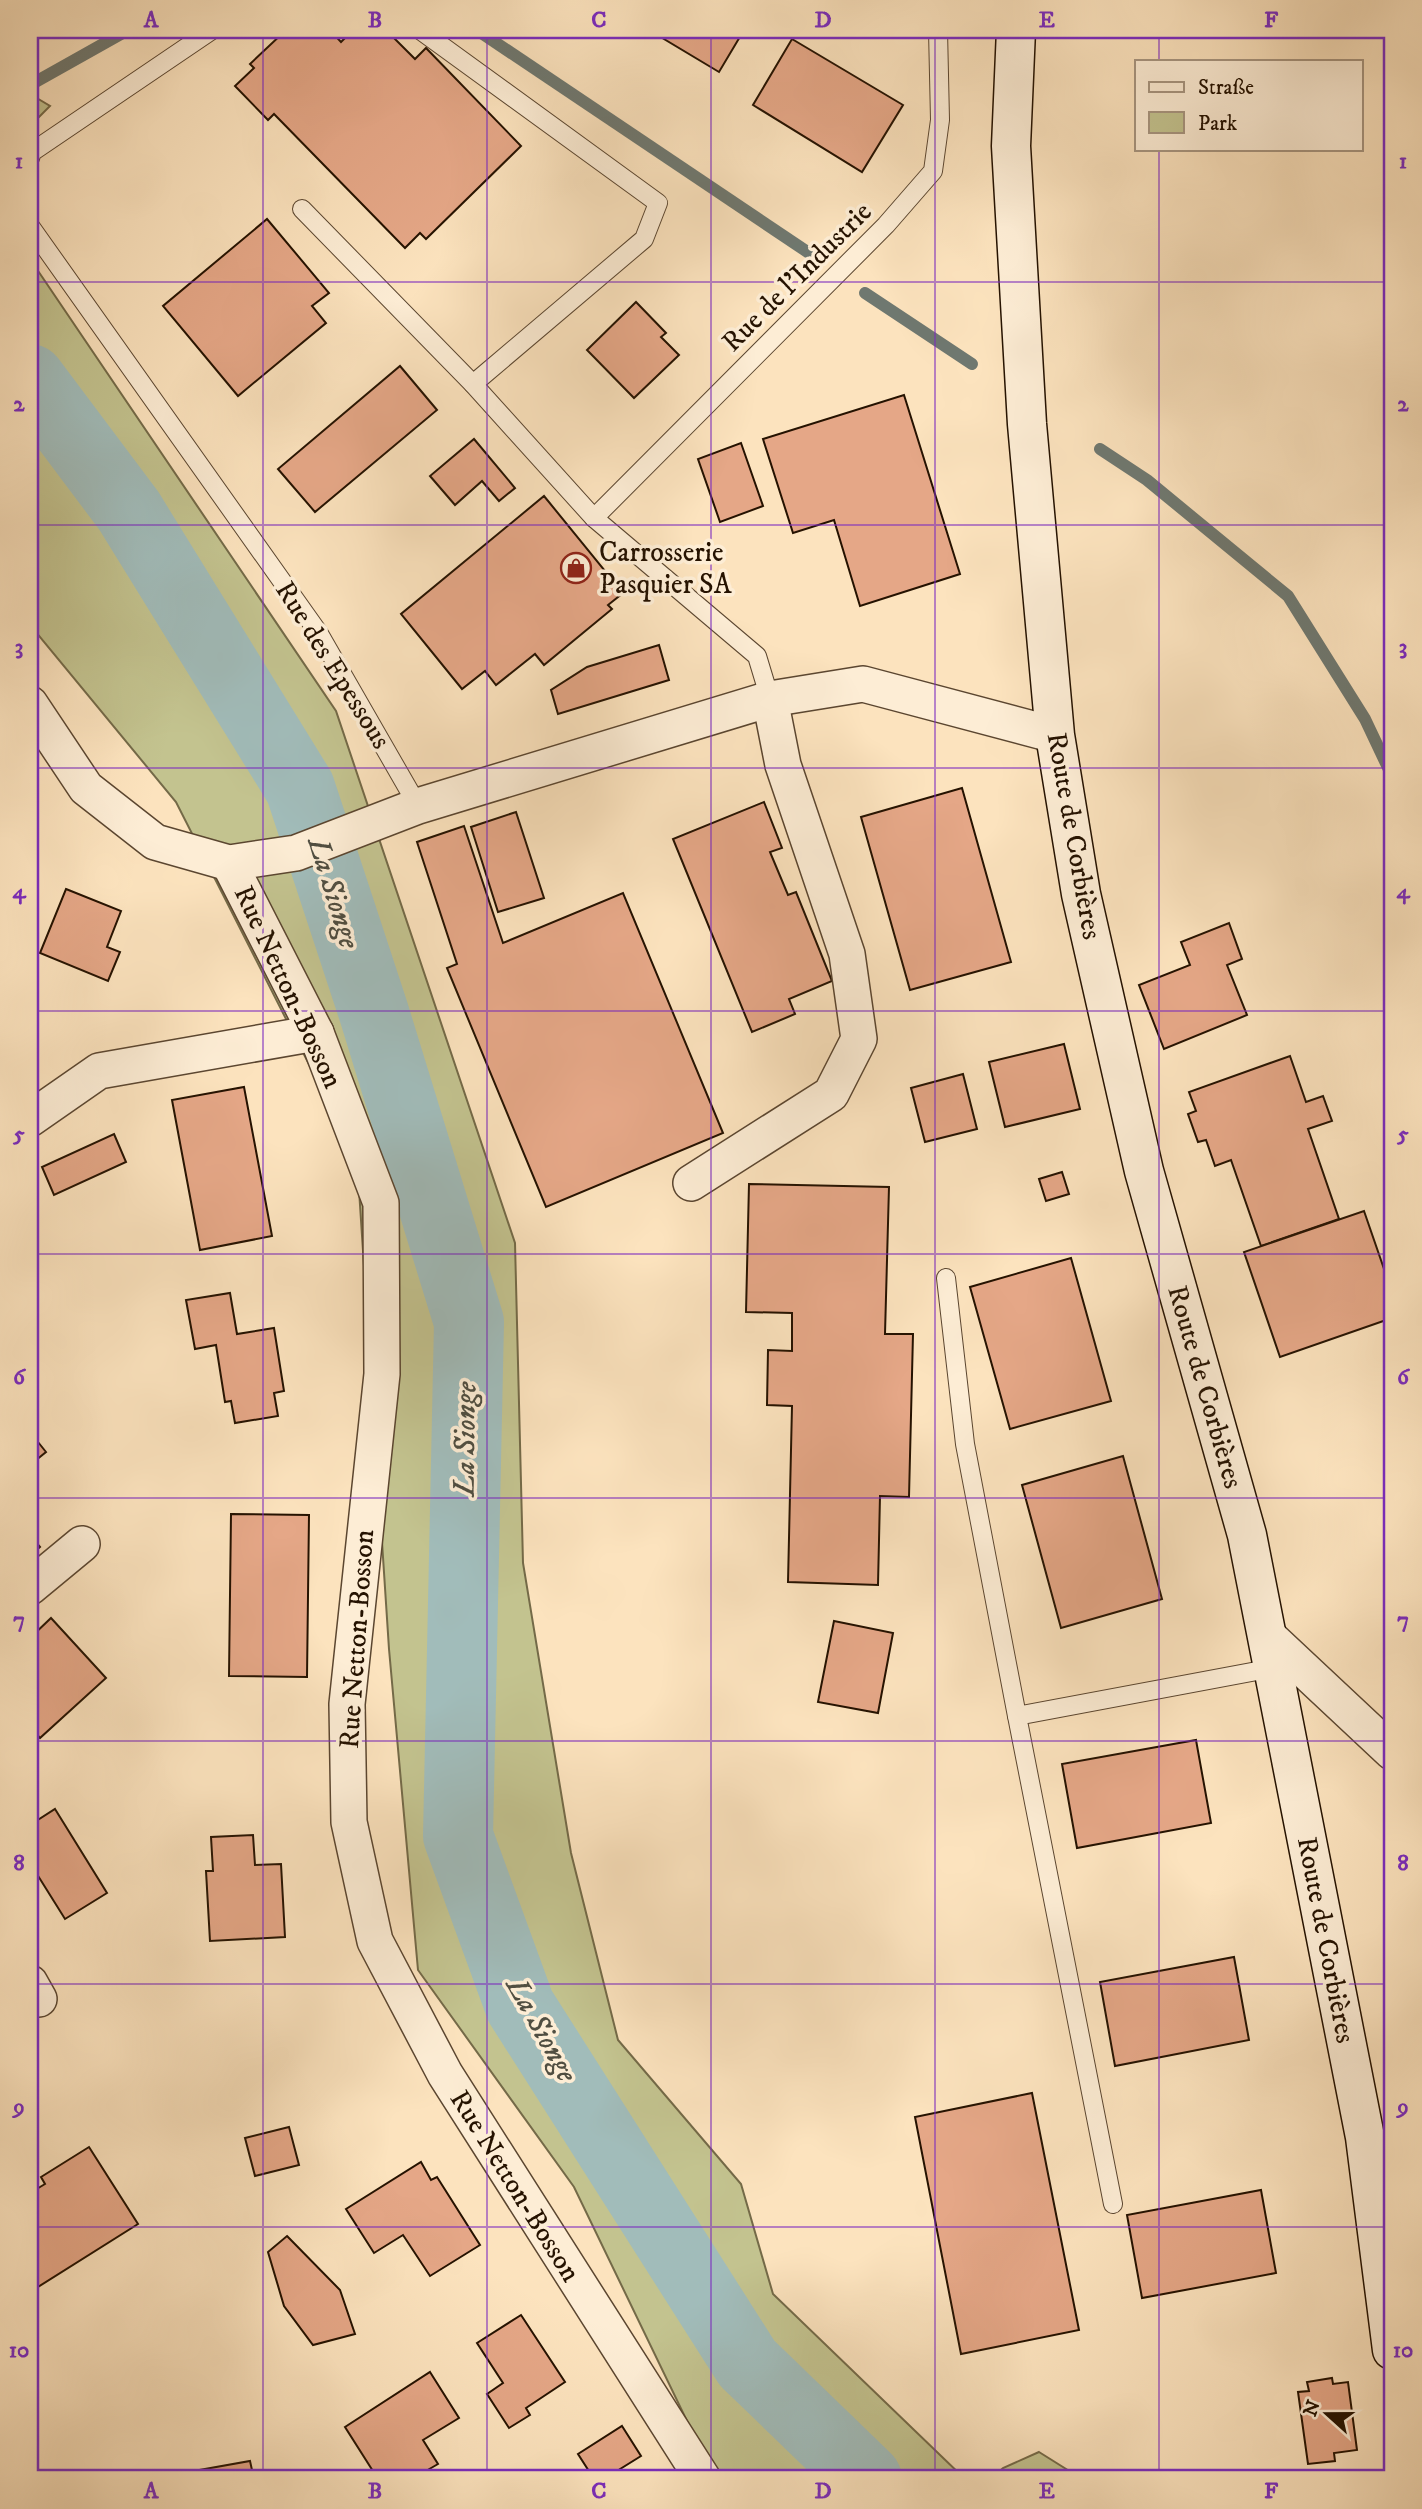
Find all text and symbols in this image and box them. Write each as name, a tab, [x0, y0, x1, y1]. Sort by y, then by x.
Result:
text: A	[143, 6, 160, 35]
text: B	[368, 6, 382, 35]
text: C	[591, 6, 607, 35]
text: D	[814, 6, 832, 35]
text: E	[1039, 6, 1055, 35]
text: F	[1264, 6, 1279, 35]
legend	[1135, 60, 1362, 150]
text: Straße	[1198, 75, 1254, 101]
text: Park	[1198, 111, 1238, 137]
text: 1	[15, 147, 23, 176]
text: 1	[1399, 147, 1407, 176]
street label: Rue de l'Industrie	[715, 195, 879, 359]
text: 2	[13, 390, 25, 419]
text: 2	[1397, 390, 1409, 419]
place label: Carrosserie Pasquier SA	[599, 535, 733, 602]
shop icon: Carrosserie Pasquier SA	[559, 551, 593, 585]
street label: Rue des Epessous	[267, 575, 399, 755]
text: 3	[15, 633, 23, 662]
text: 3	[1399, 633, 1407, 662]
street label: Route de Corbières	[1039, 730, 1109, 942]
water label: La Sionge	[298, 831, 368, 954]
text: 4	[12, 877, 27, 906]
text: 4	[1396, 877, 1411, 906]
street label: Rue Netton-Bosson	[226, 880, 350, 1094]
text: 5	[12, 1120, 25, 1149]
text: 5	[1396, 1120, 1409, 1149]
street label: Route de Corbières	[1159, 1281, 1251, 1493]
text: 6	[13, 1363, 27, 1392]
text: 6	[1397, 1363, 1411, 1392]
water label: La Sionge	[446, 1381, 486, 1498]
street label: Rue Netton-Bosson	[332, 1528, 382, 1750]
text: 7	[13, 1606, 25, 1635]
text: 7	[1397, 1606, 1409, 1635]
street label: Route de Corbières	[1289, 1834, 1363, 2046]
text: 8	[13, 1849, 25, 1878]
text: 8	[1397, 1849, 1409, 1878]
water label: La Sionge	[496, 1969, 585, 2090]
street label: Rue Netton-Bosson	[442, 2084, 588, 2289]
text: 9	[11, 2093, 25, 2122]
text: 9	[1395, 2093, 1409, 2122]
text: 10	[9, 2336, 29, 2365]
text: 10	[1393, 2336, 1413, 2365]
north arrow	[1292, 2380, 1362, 2450]
text: N	[1299, 2397, 1326, 2420]
text: A	[143, 2477, 160, 2506]
text: B	[368, 2477, 382, 2506]
text: C	[591, 2477, 607, 2506]
text: D	[814, 2477, 832, 2506]
text: E	[1039, 2477, 1055, 2506]
text: F	[1264, 2477, 1279, 2506]

